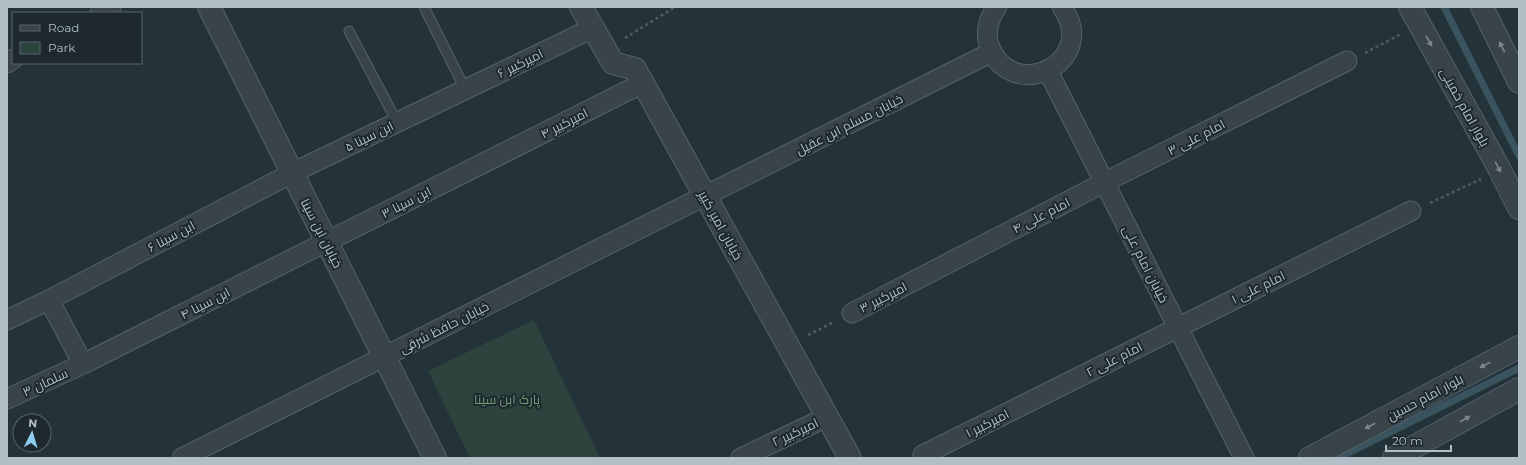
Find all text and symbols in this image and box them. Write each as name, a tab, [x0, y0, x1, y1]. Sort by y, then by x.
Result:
legend	[12, 12, 142, 64]
text: Road	[48, 20, 79, 35]
one-way arrow	[1425, 35, 1432, 47]
text: Park	[48, 40, 76, 55]
one-way arrow	[1498, 41, 1505, 53]
street label: امیرکبیر ۶	[495, 45, 545, 81]
street label: بلوار امام خمینی	[1435, 65, 1493, 150]
street label: خیابان مسلم ابن عقیل	[793, 90, 906, 160]
street label: امیرکبیر ۴	[538, 104, 590, 142]
street label: امام علی ۳	[1164, 116, 1228, 160]
street label: ابن سینا ۵	[342, 117, 396, 155]
one-way arrow	[1495, 161, 1502, 173]
street label: ابن سینا ۳	[378, 183, 434, 221]
street label: خیابان امیر کبیر	[695, 187, 747, 263]
street label: امام علی ۴	[1010, 194, 1073, 238]
street label: خیابان ابن سینا	[298, 196, 346, 270]
street label: ابن سینا ۶	[145, 217, 197, 255]
street label: خیابان امام علی	[1118, 223, 1172, 306]
street label: امام علی ۱	[1228, 267, 1288, 309]
street label: امیرکبیر ۳	[856, 278, 910, 316]
street label: ابن سینا ۴	[177, 284, 233, 322]
street label: خیابان حافظ شرقی	[397, 298, 491, 356]
street label: امام علی ۲	[1083, 338, 1146, 382]
one-way arrow	[1479, 362, 1490, 368]
street label: سلمان ۳	[20, 365, 70, 399]
street label: بلوار امام حسین	[1384, 370, 1467, 426]
park label: پارک ابن سینا	[474, 391, 541, 409]
street label: امیرکبیر ۱	[963, 405, 1011, 441]
north arrow	[12, 413, 52, 453]
street label: امیرکبیر ۲	[769, 414, 821, 450]
text: N	[28, 416, 38, 430]
one-way arrow	[1459, 416, 1471, 422]
one-way arrow	[1364, 423, 1376, 429]
scale bar	[1386, 427, 1451, 453]
text: 20 m	[1392, 433, 1423, 448]

